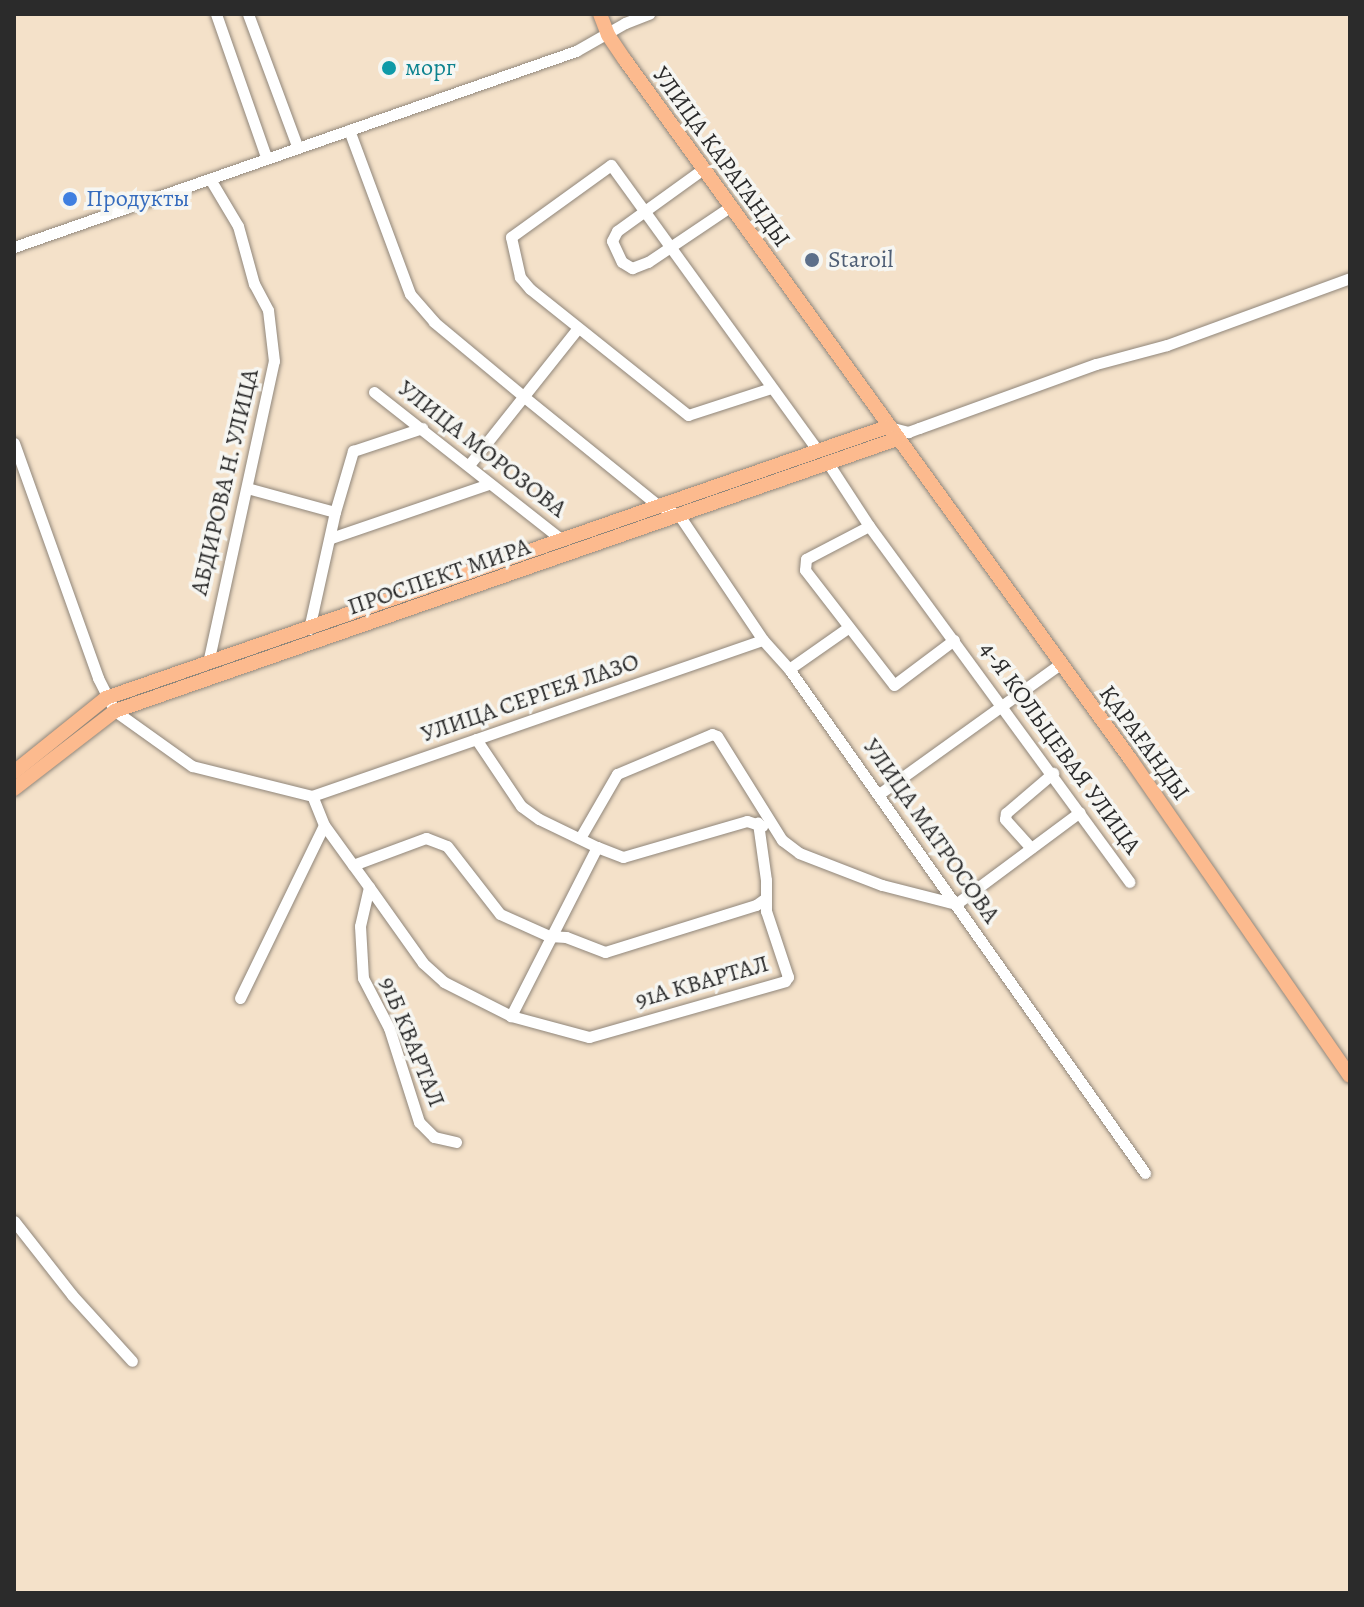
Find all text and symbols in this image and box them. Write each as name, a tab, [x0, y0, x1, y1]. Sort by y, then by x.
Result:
place label: морг	[405, 54, 456, 82]
marker: морг	[380, 59, 398, 77]
street label: УЛИЦА КАРАГАНДЫ	[646, 61, 796, 253]
place label: Продукты	[86, 185, 190, 213]
marker: Продукты	[61, 190, 79, 208]
place label: Staroil	[828, 246, 893, 274]
marker: Staroil	[803, 251, 821, 269]
street label: АБДИРОВА Н. УЛИЦА	[185, 366, 265, 598]
street label: УЛИЦА МОРОЗОВА	[392, 374, 572, 524]
street label: ПРОСПЕКТ МИРА	[344, 532, 534, 622]
street label: 4-Я КОЛЬЦЕВАЯ УЛИЦА	[973, 636, 1147, 860]
street label: УЛИЦА СЕРГЕЯ ЛАЗО	[417, 647, 643, 749]
street label: ҚАРАҒАНДЫ	[1093, 680, 1195, 806]
street label: УЛИЦА МАТРОСОВА	[856, 733, 1006, 929]
street label: 91А КВАРТАЛ	[632, 949, 772, 1015]
street label: 91Б КВАРТАЛ	[373, 973, 451, 1111]

